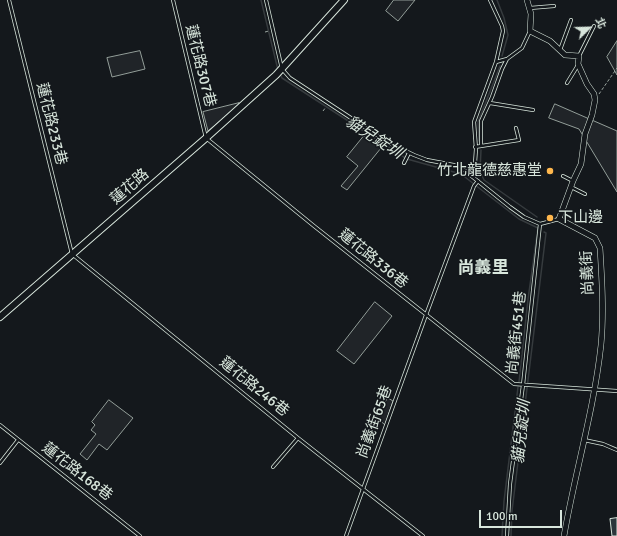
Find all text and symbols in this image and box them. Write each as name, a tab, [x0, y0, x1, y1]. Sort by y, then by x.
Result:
north arrow	[569, 8, 609, 48]
text: 北	[592, 16, 609, 31]
street label: 蓮花路307巷	[181, 23, 219, 109]
street label: 蓮花路233巷	[32, 81, 70, 167]
water label: 貓兒錠圳	[342, 113, 406, 163]
place label: 竹北龍德慈惠堂	[437, 162, 542, 180]
street label: 蓮花路	[107, 165, 153, 209]
marker: 竹北龍德慈惠堂	[545, 166, 555, 176]
place label: 下山邊	[558, 209, 603, 227]
marker: 下山邊	[545, 213, 555, 223]
street label: 蓮花路336巷	[335, 225, 411, 293]
street label: 尚義街	[578, 250, 598, 296]
district label: 尚義里	[458, 259, 508, 279]
street label: 尚義街451巷	[504, 290, 530, 376]
street label: 蓮花路246巷	[216, 353, 292, 421]
street label: 尚義街65巷	[354, 383, 396, 461]
water label: 貓兒錠圳	[509, 399, 535, 465]
street label: 蓮花路168巷	[38, 439, 116, 505]
scale bar	[481, 502, 564, 528]
text: 100 m	[486, 509, 518, 524]

